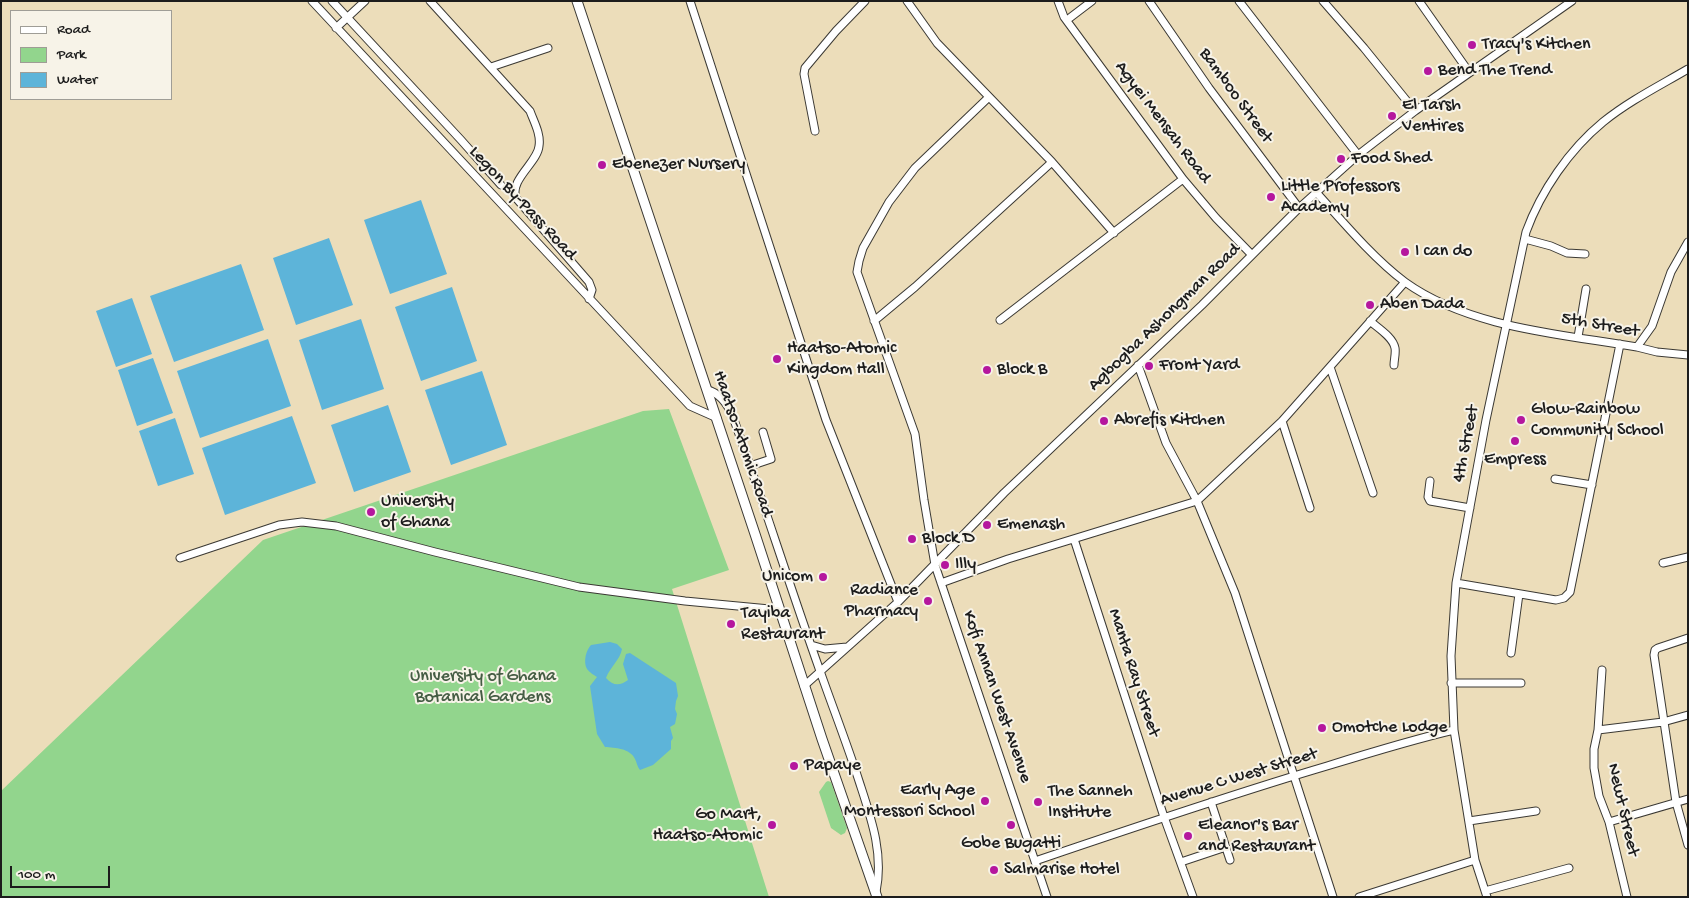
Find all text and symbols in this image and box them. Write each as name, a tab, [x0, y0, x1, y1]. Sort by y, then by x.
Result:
legend	[10, 10, 172, 100]
text: Road	[57, 21, 90, 39]
place label: Tracy's Kitchen	[1482, 34, 1591, 56]
marker: Tracy's Kitchen	[1466, 39, 1478, 51]
street label: Bamboo Street	[1193, 44, 1277, 148]
text: Park	[57, 46, 86, 64]
street label: Agyei Mensah Road	[1109, 58, 1215, 188]
place label: Bend The Trend	[1438, 60, 1552, 82]
marker: Bend The Trend	[1422, 65, 1434, 77]
text: Water	[57, 71, 97, 89]
place label: El Tarsh Ventires	[1402, 95, 1463, 138]
marker: El Tarsh Ventires	[1386, 110, 1398, 122]
street label: Legon By-Pass Road	[463, 142, 581, 266]
place label: Food Shed	[1351, 148, 1432, 170]
marker: Food Shed	[1335, 153, 1347, 165]
place label: Ebenezer Nursery	[612, 154, 745, 176]
marker: Ebenezer Nursery	[596, 159, 608, 171]
place label: Little Professors Academy	[1281, 176, 1400, 218]
marker: Little Professors Academy	[1265, 191, 1277, 203]
street label: Agbogba Ashongman Road	[1084, 240, 1246, 396]
place label: I can do	[1415, 241, 1472, 263]
marker: I can do	[1399, 246, 1411, 258]
place label: Aben Dada	[1380, 294, 1464, 316]
marker: Aben Dada	[1364, 299, 1376, 311]
street label: 5th Street	[1559, 309, 1641, 343]
place label: Haatso-Atomic Kingdom Hall	[787, 338, 896, 380]
marker: Haatso-Atomic Kingdom Hall	[771, 353, 783, 365]
place label: Front Yard	[1159, 355, 1239, 377]
place label: Block B	[997, 359, 1047, 381]
marker: Front Yard	[1143, 360, 1155, 372]
marker: Block B	[981, 364, 993, 376]
street label: Haatso-Atomic Road	[707, 368, 777, 520]
place label: Glow-Rainbow Community School	[1531, 399, 1664, 442]
street label: 4th Street	[1449, 404, 1485, 484]
place label: Abrefis Kitchen	[1114, 410, 1225, 432]
marker: Glow-Rainbow Community School	[1515, 414, 1527, 426]
marker: Abrefis Kitchen	[1098, 415, 1110, 427]
marker: Empress	[1509, 435, 1521, 447]
place label: Empress	[1484, 449, 1546, 471]
place label: University of Ghana	[381, 491, 454, 534]
marker: University of Ghana	[365, 506, 377, 518]
place label: Emenash	[997, 514, 1065, 536]
marker: Emenash	[981, 519, 993, 531]
place label: Block D	[922, 528, 975, 550]
marker: Block D	[906, 533, 918, 545]
place label: Illy	[955, 554, 976, 576]
marker: Illy	[939, 559, 951, 571]
place label: Unicom	[762, 566, 813, 588]
marker: Unicom	[817, 571, 829, 583]
place label: Radiance Pharmacy	[844, 580, 918, 622]
marker: Radiance Pharmacy	[922, 595, 934, 607]
place label: Tayiba Restaurant	[741, 603, 824, 646]
street label: Manta Ray Street	[1102, 606, 1164, 740]
street label: Kofi Annan West Avenue	[956, 608, 1036, 786]
marker: Tayiba Restaurant	[725, 618, 737, 630]
park label: University of Ghana Botanical Gardens	[410, 666, 556, 709]
place label: Omotche Lodge	[1332, 717, 1448, 739]
marker: Omotche Lodge	[1316, 722, 1328, 734]
street label: Avenue C West Street	[1158, 744, 1320, 812]
place label: Papaye	[804, 755, 861, 777]
marker: Papaye	[788, 760, 800, 772]
street label: Newt Street	[1601, 761, 1643, 859]
place label: Early Age Montessori School	[844, 780, 975, 822]
place label: The Sanneh Institute	[1048, 781, 1133, 824]
marker: Early Age Montessori School	[979, 795, 991, 807]
marker: The Sanneh Institute	[1032, 796, 1044, 808]
place label: Go Mart, Haatso-Atomic	[653, 804, 762, 846]
place label: Eleanor's Bar and Restaurant	[1198, 815, 1315, 858]
marker: Go Mart, Haatso-Atomic	[766, 819, 778, 831]
marker: Gobe Bugatti	[1005, 819, 1017, 831]
marker: Eleanor's Bar and Restaurant	[1182, 830, 1194, 842]
place label: Gobe Bugatti	[961, 833, 1061, 855]
scale bar	[12, 856, 112, 888]
place label: Salmarise Hotel	[1004, 859, 1120, 881]
marker: Salmarise Hotel	[988, 864, 1000, 876]
text: 100 m	[18, 866, 55, 884]

